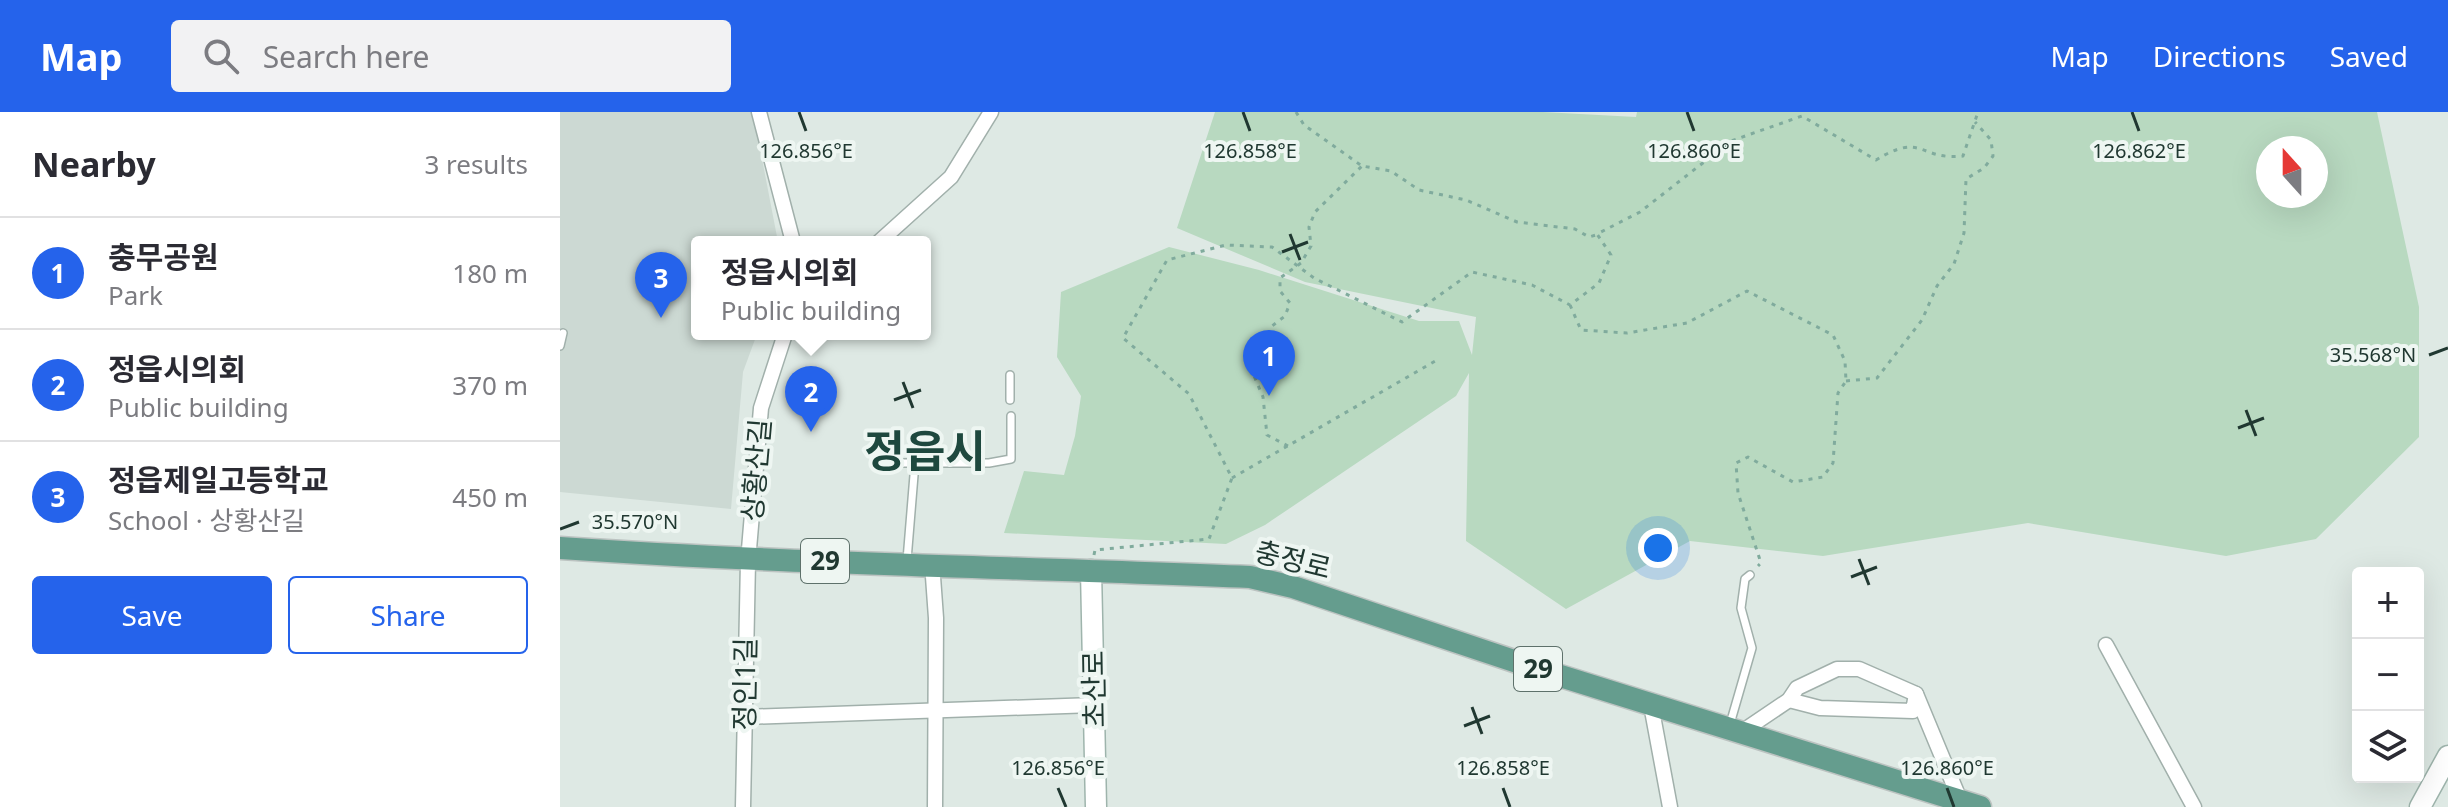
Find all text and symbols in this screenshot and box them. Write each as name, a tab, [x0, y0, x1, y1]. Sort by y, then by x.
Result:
search box	[171, 20, 731, 92]
text: Map	[40, 30, 123, 82]
icon: search	[199, 34, 243, 78]
text: Search here	[263, 36, 430, 77]
text: Map	[2050, 37, 2109, 75]
text: Directions	[2153, 37, 2286, 75]
text: Saved	[2330, 37, 2408, 75]
north arrow	[2256, 136, 2328, 208]
text: 126.856°E	[759, 137, 853, 164]
text: 126.858°E	[1203, 137, 1297, 164]
text: 126.860°E	[1647, 137, 1741, 164]
text: 126.862°E	[2092, 137, 2186, 164]
text: Nearby	[32, 141, 156, 187]
text: 3 results	[424, 146, 528, 182]
text: 충무공원	[108, 236, 218, 277]
popup	[691, 236, 931, 340]
text: 정읍시의회	[721, 251, 859, 292]
pin: 3	[635, 252, 687, 318]
text: 1	[51, 255, 65, 291]
text: 180 m	[452, 255, 528, 291]
text: Park	[108, 277, 163, 313]
text: Public building	[721, 292, 901, 328]
pin: 1	[1243, 330, 1295, 396]
text: 35.568°N	[2330, 341, 2416, 368]
text: 정읍시의회	[108, 348, 246, 389]
pin: 2	[785, 366, 837, 432]
text: 2	[51, 367, 65, 403]
text: 370 m	[452, 367, 528, 403]
text: Public building	[108, 389, 289, 425]
street label: 상황산길	[732, 417, 778, 523]
district label: 정읍시	[864, 420, 986, 480]
text: 정읍제일고등학교	[108, 459, 329, 500]
text: 3	[51, 479, 65, 515]
text: 450 m	[452, 479, 528, 515]
text: School · 상황산길	[108, 502, 305, 538]
text: 35.570°N	[592, 508, 678, 535]
your location	[1638, 528, 1678, 568]
street label: 충정로	[1251, 531, 1335, 587]
road number: 29	[801, 539, 849, 583]
map controls	[2352, 567, 2424, 783]
button: +	[2352, 567, 2424, 639]
button: Save	[32, 576, 272, 654]
button: Share	[288, 576, 528, 654]
street label: 정인1길	[724, 637, 764, 731]
button: −	[2352, 639, 2424, 711]
road number: 29	[1514, 647, 1562, 691]
street label: 초산로	[1073, 650, 1113, 728]
button: layers	[2352, 711, 2424, 783]
text: 126.856°E	[1011, 754, 1105, 781]
text: 126.858°E	[1456, 754, 1550, 781]
text: 126.860°E	[1900, 754, 1994, 781]

